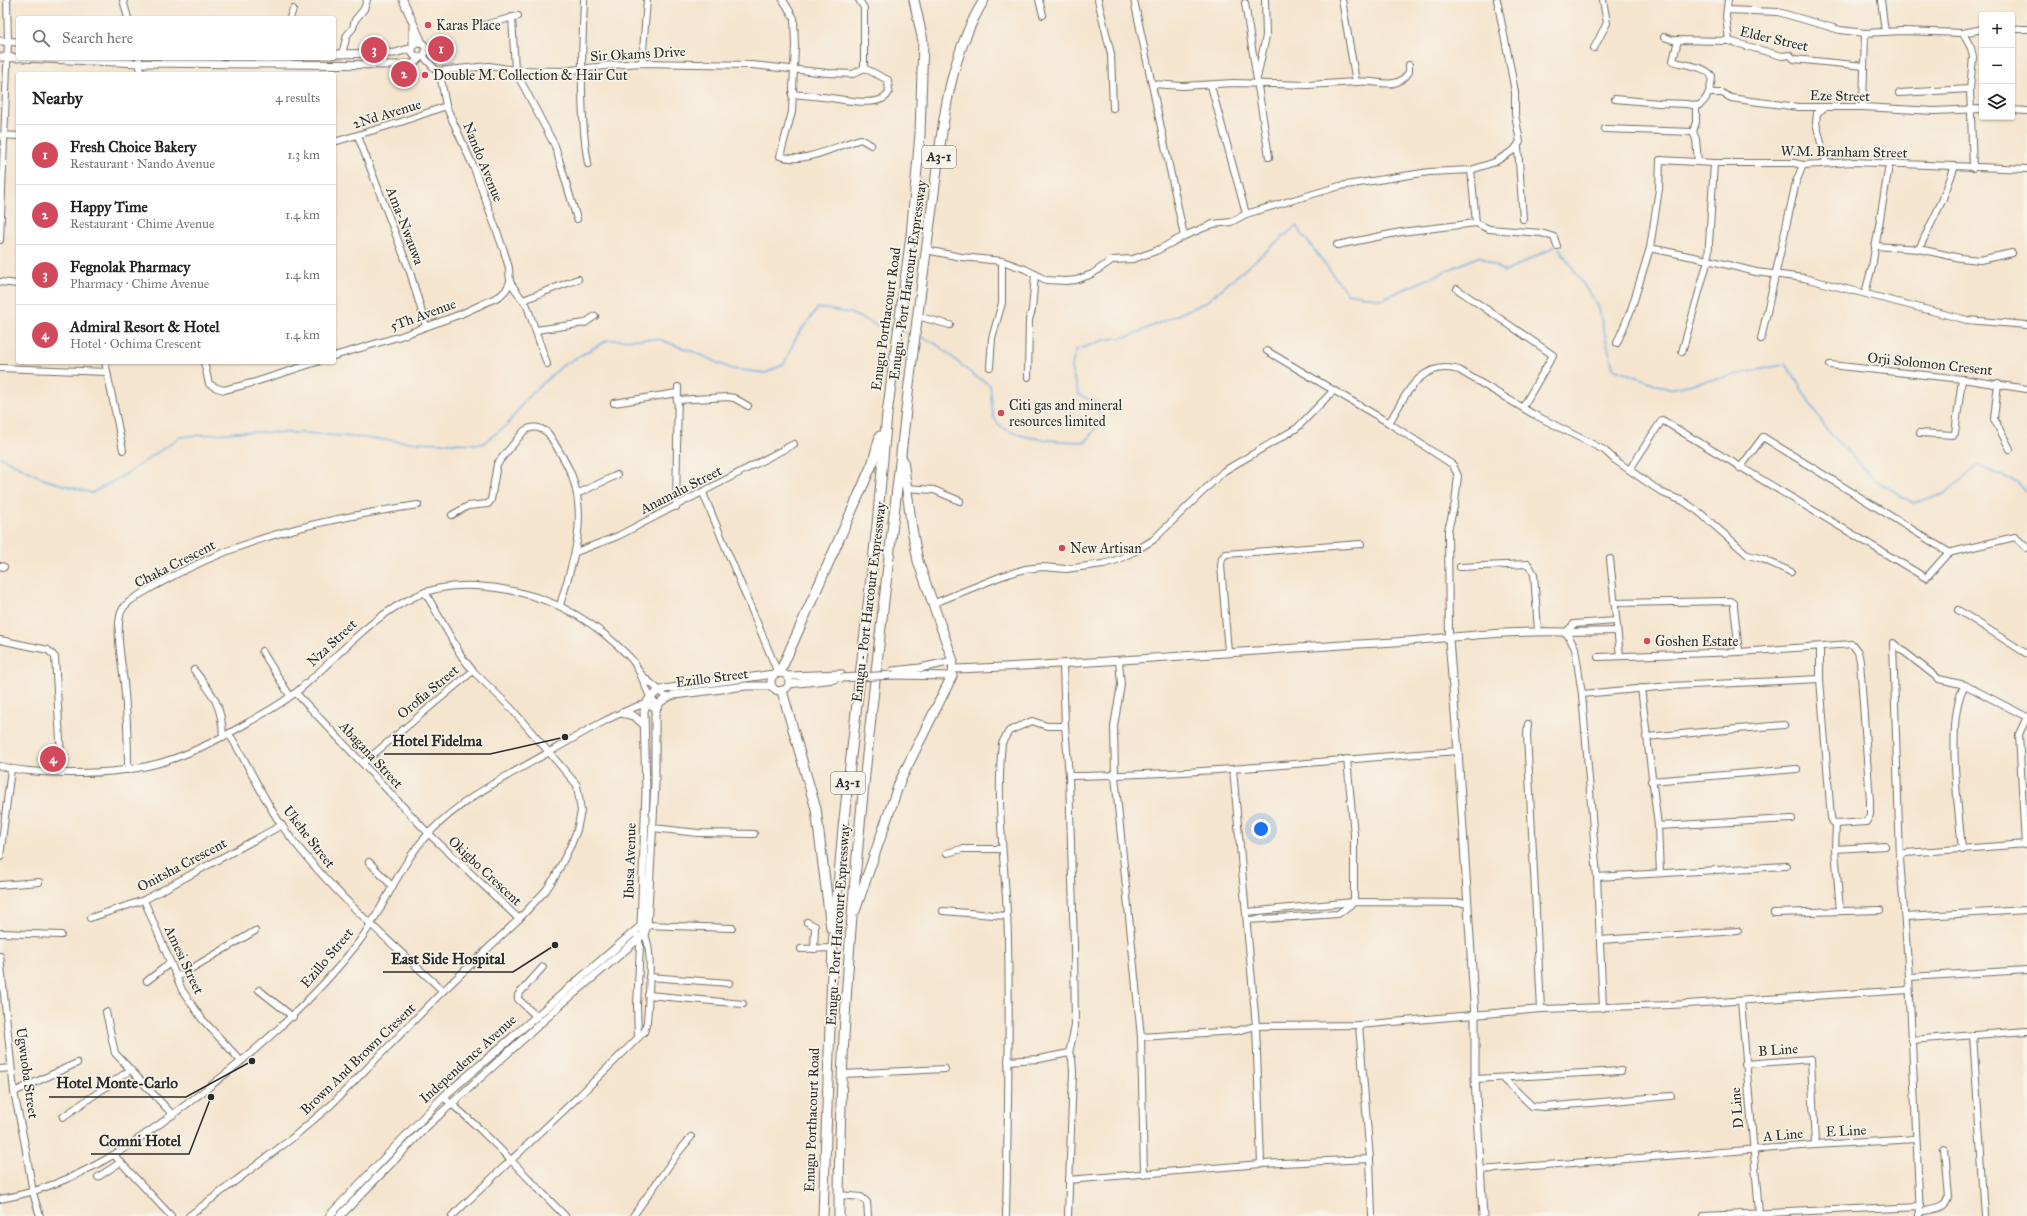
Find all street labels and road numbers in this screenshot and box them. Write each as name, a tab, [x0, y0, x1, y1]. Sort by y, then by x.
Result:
street label: Elder Street	[1738, 23, 1810, 55]
street label: Sir Okams Drive	[590, 43, 686, 65]
street label: Eze Street	[1810, 87, 1870, 105]
street label: 2Nd Avenue	[351, 95, 423, 132]
street label: Nando Avenue	[459, 120, 507, 204]
street label: W.M. Branham Street	[1780, 142, 1908, 162]
road number: A3-1	[922, 146, 956, 168]
street label: Enugu - Port Harcourt Expressway	[886, 179, 931, 381]
street label: Ama-Nwauwa	[382, 184, 428, 267]
street label: Enugu Porthacourt Road	[868, 246, 904, 392]
street label: 5Th Avenue	[388, 295, 458, 335]
street label: Orji Solomon Cresent	[1867, 349, 1993, 379]
street label: Anamalu Street	[636, 462, 725, 518]
street label: Enugu - Port Harcourt Expressway	[848, 500, 890, 703]
street label: Chaka Crescent	[132, 536, 218, 592]
street label: Nza Street	[304, 616, 360, 670]
street label: Orofia Street	[394, 661, 462, 723]
street label: Ezillo Street	[675, 665, 749, 691]
street label: Abagana Street	[335, 717, 407, 792]
road number: A3-1	[831, 772, 865, 794]
street label: Ukehe Street	[279, 802, 339, 872]
street label: Ibusa Avenue	[620, 822, 640, 899]
street label: Enugu - Port Harcourt Expressway	[822, 823, 854, 1026]
street label: Okigbo Crescent	[445, 833, 525, 909]
street label: Onitsha Crescent	[134, 834, 230, 896]
street label: Amesi Street	[160, 922, 207, 997]
street label: Ezillo Street	[297, 925, 357, 991]
street label: Brown And Brown Cresent	[297, 1000, 419, 1118]
street label: Independence Avenue	[416, 1011, 520, 1107]
street label: Ugwuoba Street	[12, 1026, 42, 1120]
street label: B Line	[1758, 1040, 1799, 1060]
street label: Enugu Porthacourt Road	[801, 1048, 823, 1192]
street label: D Line	[1727, 1086, 1747, 1129]
street label: E Line	[1825, 1121, 1867, 1141]
street label: A Line	[1761, 1125, 1804, 1145]

